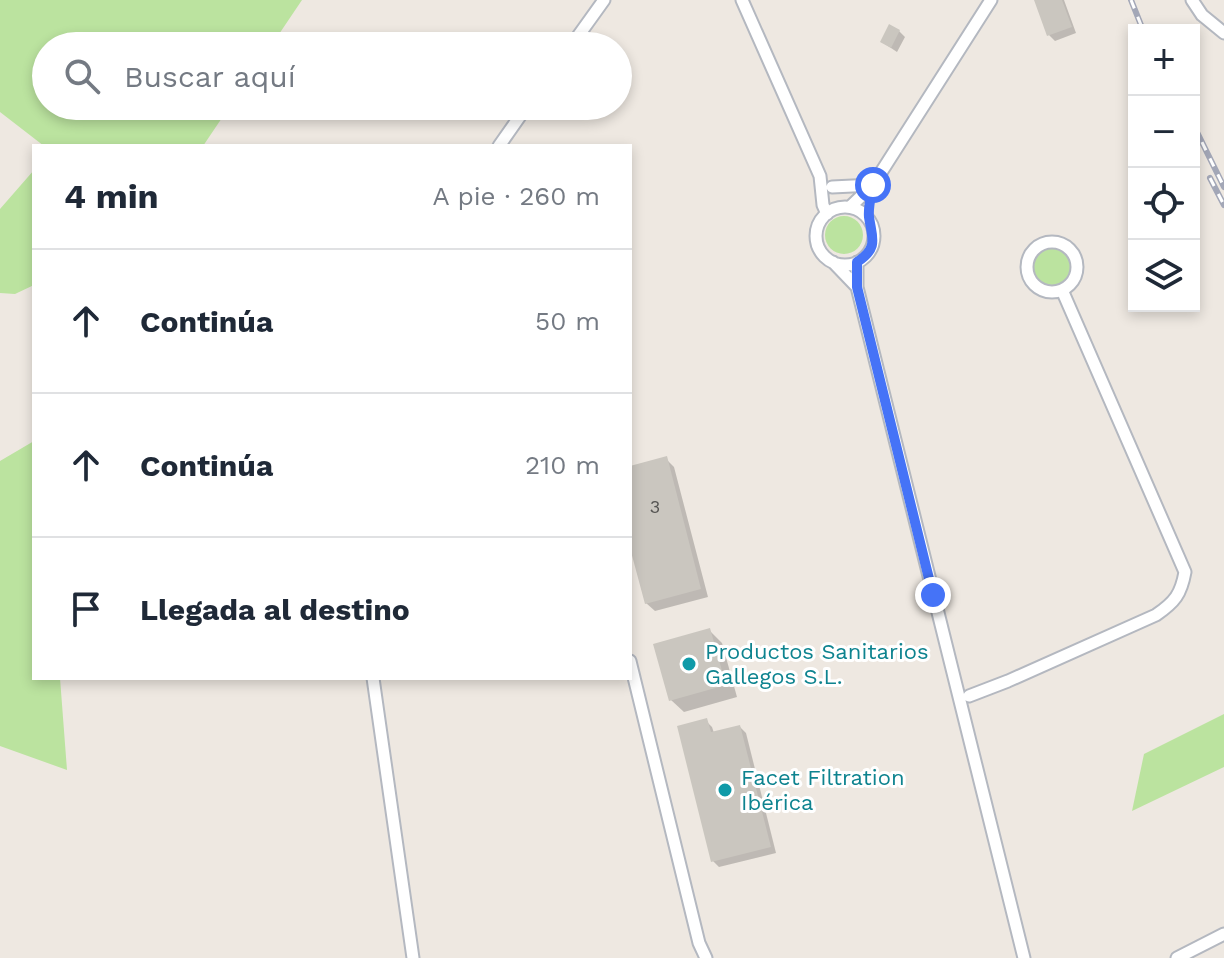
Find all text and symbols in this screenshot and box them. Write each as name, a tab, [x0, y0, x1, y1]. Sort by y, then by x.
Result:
map controls	[1128, 24, 1200, 312]
button: +	[1128, 24, 1200, 96]
search box	[32, 32, 632, 120]
icon: search	[60, 54, 104, 98]
text: Buscar aquí	[124, 59, 296, 94]
button: −	[1128, 96, 1200, 168]
route start	[855, 167, 891, 203]
button: locate	[1128, 168, 1200, 240]
text: 4 min	[64, 176, 159, 216]
text: A pie · 260 m	[432, 181, 600, 211]
button: layers	[1128, 240, 1200, 312]
icon: ahead	[64, 299, 108, 343]
text: Continúa	[140, 304, 273, 339]
text: 50 m	[535, 306, 600, 336]
icon: ahead	[64, 443, 108, 487]
text: Continúa	[140, 448, 273, 483]
text: 210 m	[525, 450, 600, 480]
house number: 3	[650, 496, 660, 517]
route end	[915, 577, 951, 613]
icon: arrive	[64, 587, 108, 631]
text: Llegada al destino	[140, 592, 410, 627]
place label: Productos Sanitarios Gallegos S.L.	[705, 639, 929, 689]
marker: Productos Sanitarios Gallegos S.L.	[680, 655, 698, 673]
place label: Facet Filtration Ibérica	[741, 765, 905, 815]
marker: Facet Filtration Ibérica	[716, 781, 734, 799]

